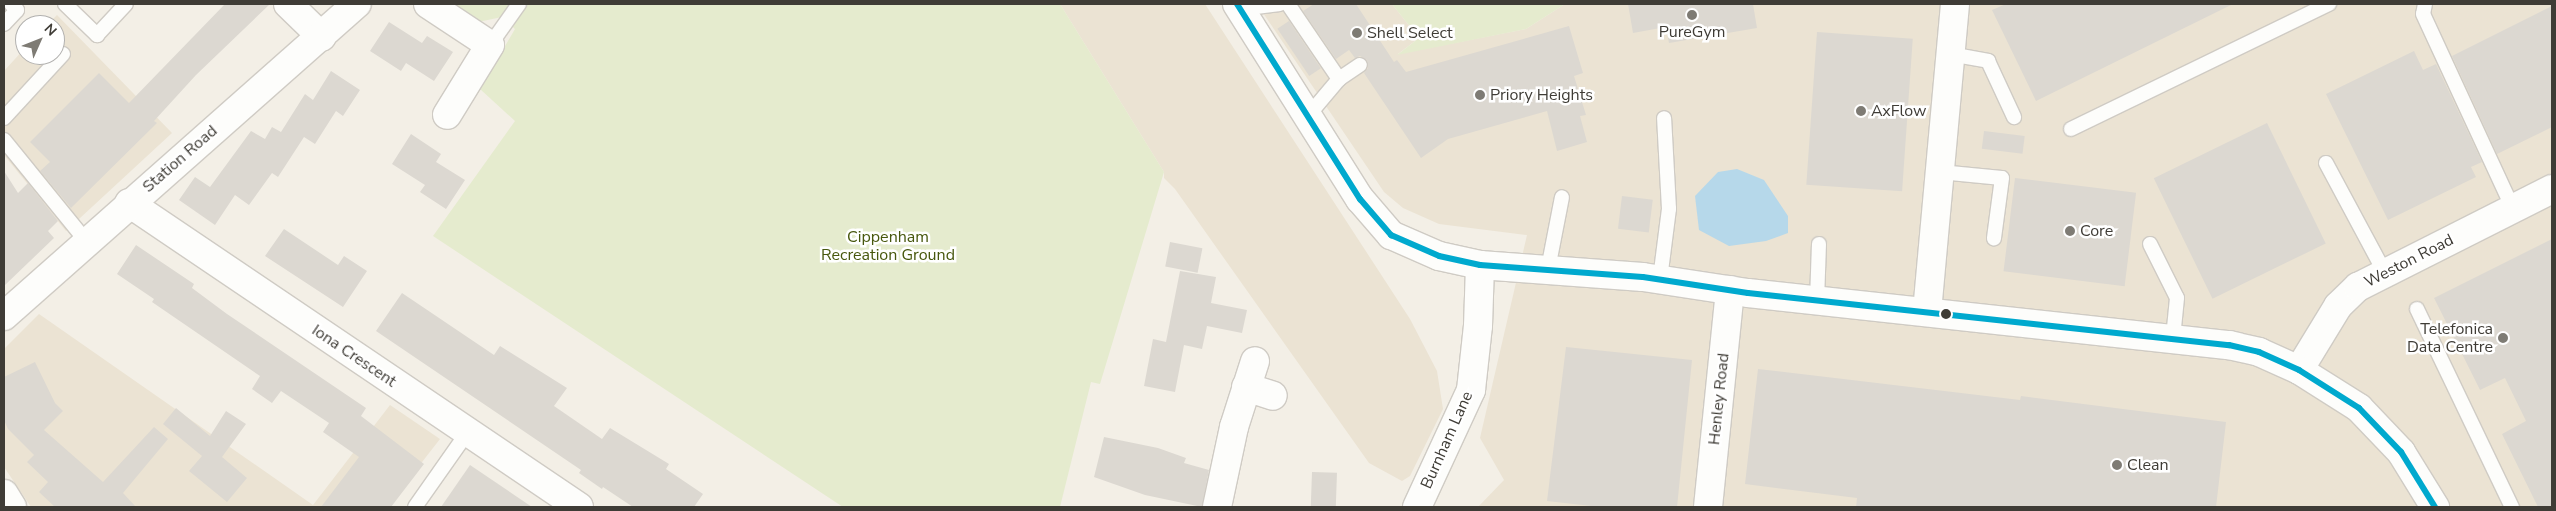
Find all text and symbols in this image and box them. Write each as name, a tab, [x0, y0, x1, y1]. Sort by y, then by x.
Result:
marker: PureGym	[1686, 9, 1698, 21]
north arrow	[15, 15, 65, 65]
text: N	[40, 20, 61, 40]
place label: PureGym	[1659, 22, 1725, 42]
place label: Shell Select	[1367, 23, 1453, 43]
marker: Shell Select	[1351, 27, 1363, 39]
place label: Priory Heights	[1490, 85, 1593, 105]
marker: Priory Heights	[1474, 89, 1486, 101]
place label: AxFlow	[1871, 101, 1926, 121]
marker: AxFlow	[1855, 105, 1867, 117]
street label: Station Road	[139, 121, 221, 197]
place label: Core	[2080, 221, 2113, 241]
marker: Core	[2064, 225, 2076, 237]
park label: Cippenham Recreation Ground	[821, 227, 955, 265]
street label: Weston Road	[2361, 230, 2457, 292]
unlabelled marker	[1941, 309, 1951, 319]
place label: Telefonica Data Centre	[2407, 319, 2493, 357]
street label: Iona Crescent	[308, 321, 400, 391]
marker: Telefonica Data Centre	[2497, 332, 2509, 344]
street label: Henley Road	[1705, 352, 1733, 446]
street label: Burnham Lane	[1417, 388, 1477, 492]
place label: Clean	[2127, 455, 2169, 475]
marker: Clean	[2111, 459, 2123, 471]

